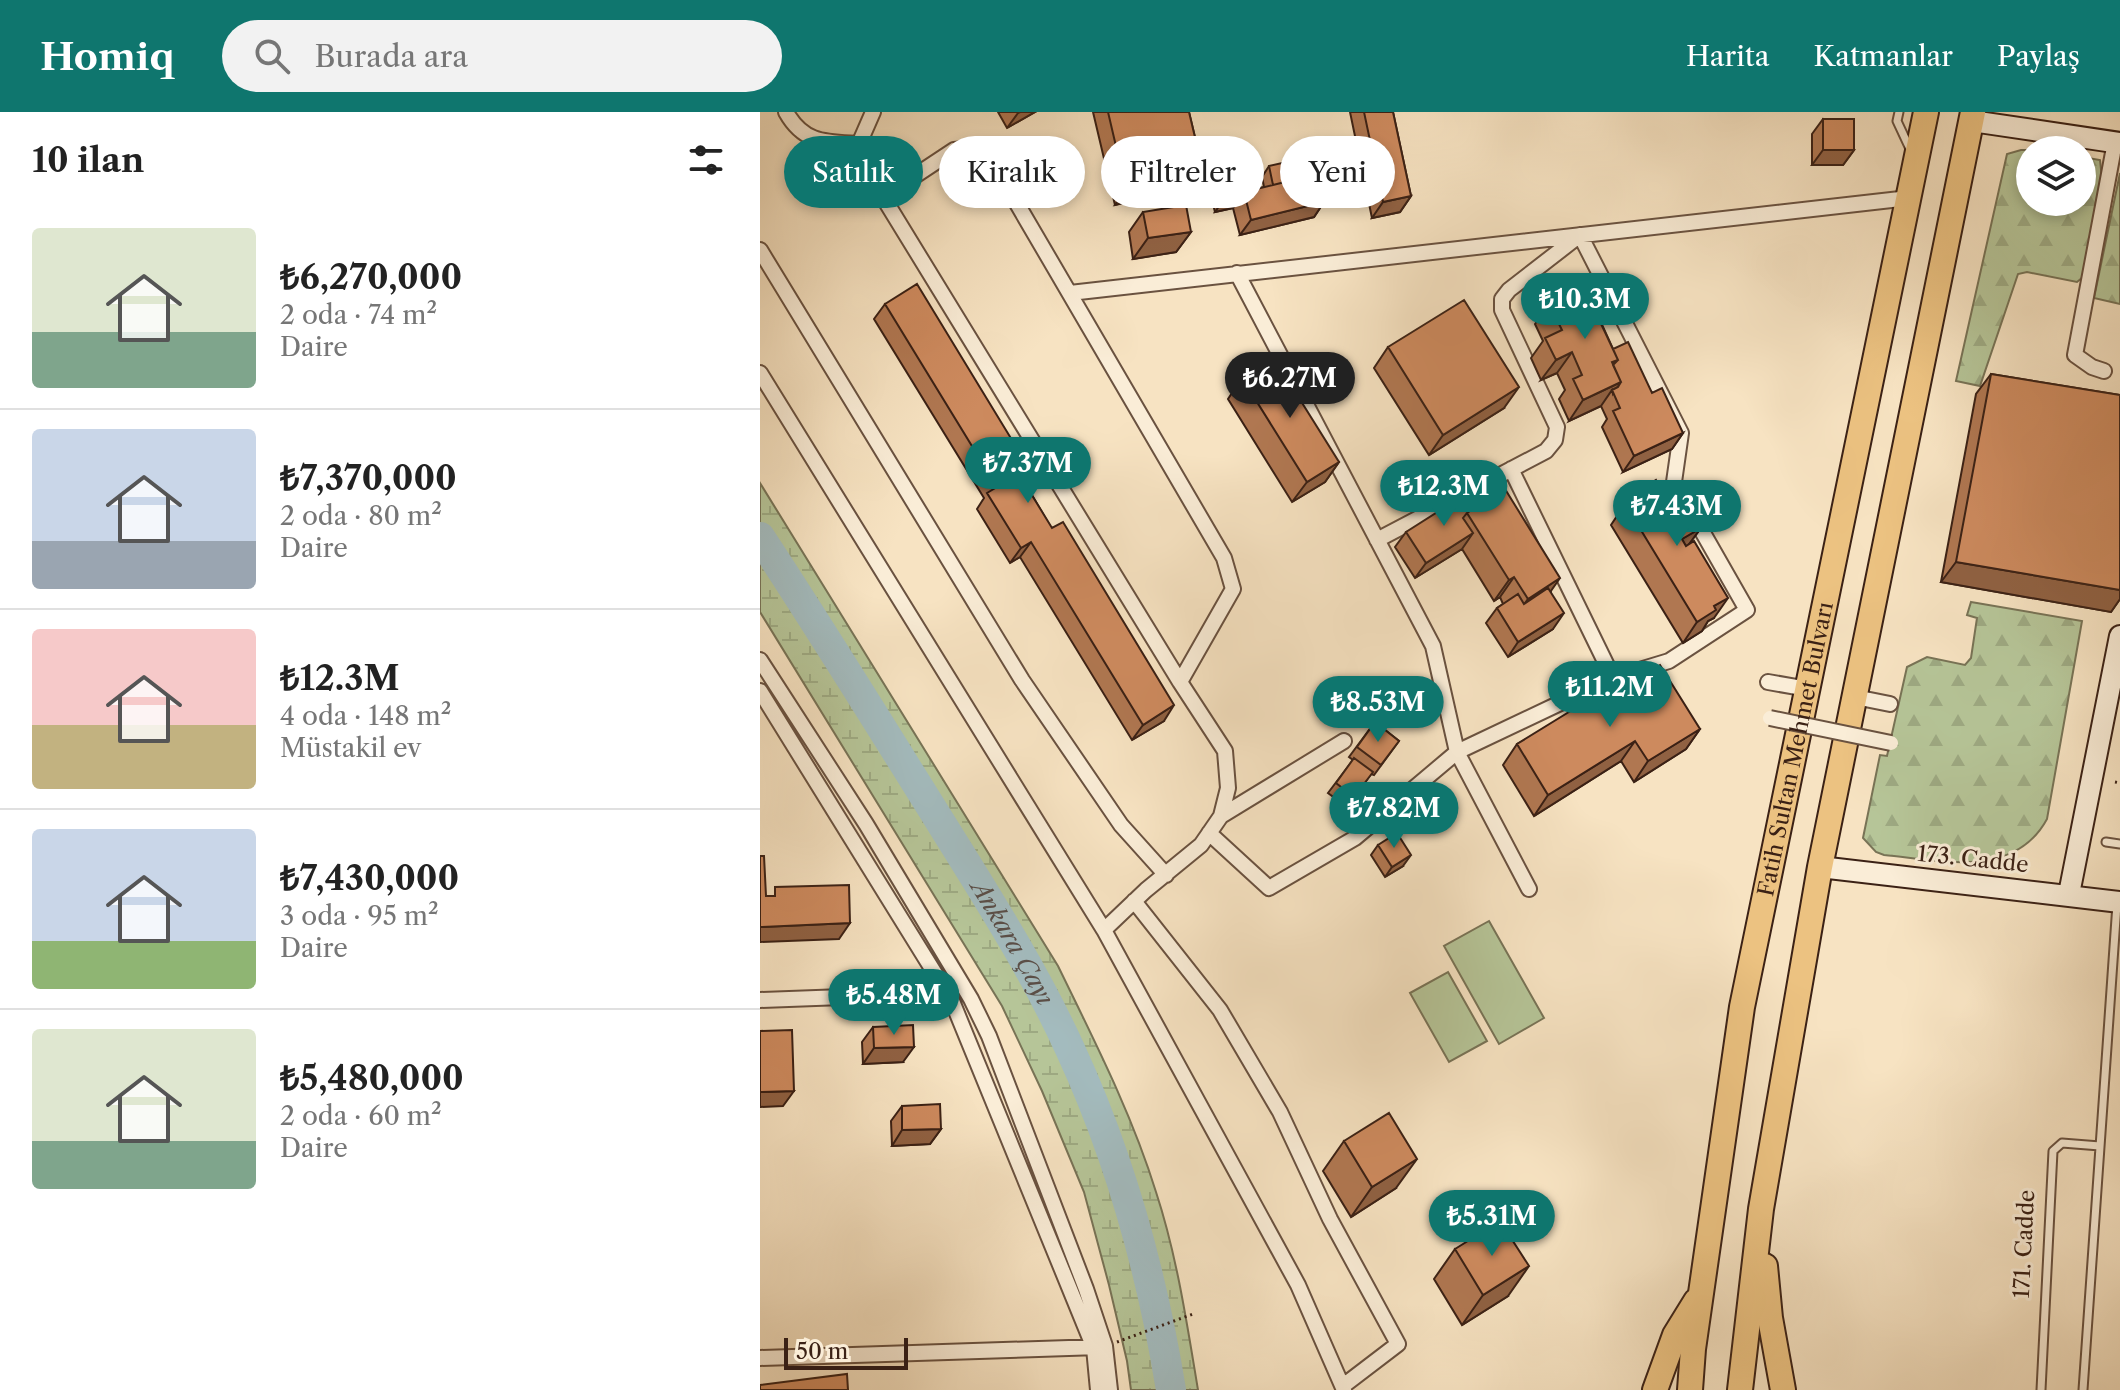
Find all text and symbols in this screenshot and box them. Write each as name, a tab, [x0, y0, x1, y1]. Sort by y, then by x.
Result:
search box	[222, 20, 782, 92]
text: Homiq	[40, 33, 174, 80]
icon: search	[250, 34, 294, 78]
text: Burada ara	[314, 38, 468, 75]
text: Harita	[1686, 39, 1769, 73]
text: Katmanlar	[1813, 39, 1953, 73]
text: Paylaş	[1997, 39, 2080, 73]
chip: Satılık	[784, 136, 923, 208]
chip: Kiralık	[939, 136, 1085, 208]
chip: Filtreler	[1101, 136, 1264, 208]
chip: Yeni	[1280, 136, 1395, 208]
map controls	[2016, 136, 2096, 216]
button: layers	[2016, 136, 2096, 216]
icon: filters	[684, 138, 728, 182]
text: 10 ilan	[32, 139, 144, 181]
text: ₺6,270,000	[280, 256, 462, 298]
icon: home	[96, 260, 192, 356]
pin: ₺10.3M	[1520, 273, 1650, 341]
text: ₺10.3M	[1539, 283, 1631, 315]
text: 2 oda · 74 m²	[280, 299, 437, 331]
text: Daire	[280, 331, 348, 363]
pin: ₺6.27M	[1225, 352, 1355, 420]
text: ₺6.27M	[1243, 362, 1337, 394]
pin: ₺7.37M	[963, 437, 1093, 505]
text: ₺7.37M	[983, 447, 1073, 479]
text: ₺7,370,000	[280, 457, 457, 499]
pin: ₺12.3M	[1379, 460, 1509, 528]
icon: home	[96, 461, 192, 557]
text: ₺12.3M	[1398, 470, 1490, 502]
pin: ₺7.43M	[1612, 480, 1742, 548]
text: ₺7.43M	[1631, 490, 1723, 522]
text: 2 oda · 80 m²	[280, 500, 442, 532]
text: Daire	[280, 532, 348, 564]
street label: Fatih Sultan Mehmet Bulvarı	[1752, 599, 1839, 899]
text: ₺12.3M	[280, 657, 400, 699]
icon: home	[96, 661, 192, 757]
pin: ₺11.2M	[1545, 661, 1675, 729]
text: ₺11.2M	[1566, 671, 1654, 703]
pin: ₺8.53M	[1313, 676, 1443, 744]
text: ₺8.53M	[1331, 686, 1425, 718]
text: 4 oda · 148 m²	[280, 700, 451, 732]
text: Müstakil ev	[280, 732, 421, 764]
pin: ₺7.82M	[1329, 782, 1459, 850]
text: ₺7.82M	[1347, 792, 1441, 824]
street label: 173. Cadde	[1916, 840, 2030, 878]
text: ₺7,430,000	[280, 857, 459, 899]
icon: home	[96, 861, 192, 957]
water label: Ankara Çayı	[963, 871, 1060, 1010]
text: 3 oda · 95 m²	[280, 900, 439, 932]
text: Daire	[280, 932, 348, 964]
pin: ₺5.48M	[829, 969, 959, 1037]
text: ₺5.48M	[846, 979, 942, 1011]
text: ₺5,480,000	[280, 1057, 464, 1099]
icon: home	[96, 1061, 192, 1157]
text: 2 oda · 60 m²	[280, 1100, 442, 1132]
text: Daire	[280, 1132, 348, 1164]
street label: 171. Cadde	[2008, 1189, 2040, 1299]
pin: ₺5.31M	[1427, 1190, 1557, 1258]
text: ₺5.31M	[1447, 1200, 1537, 1232]
scale bar	[784, 1334, 908, 1370]
text: 50 m	[796, 1338, 848, 1365]

